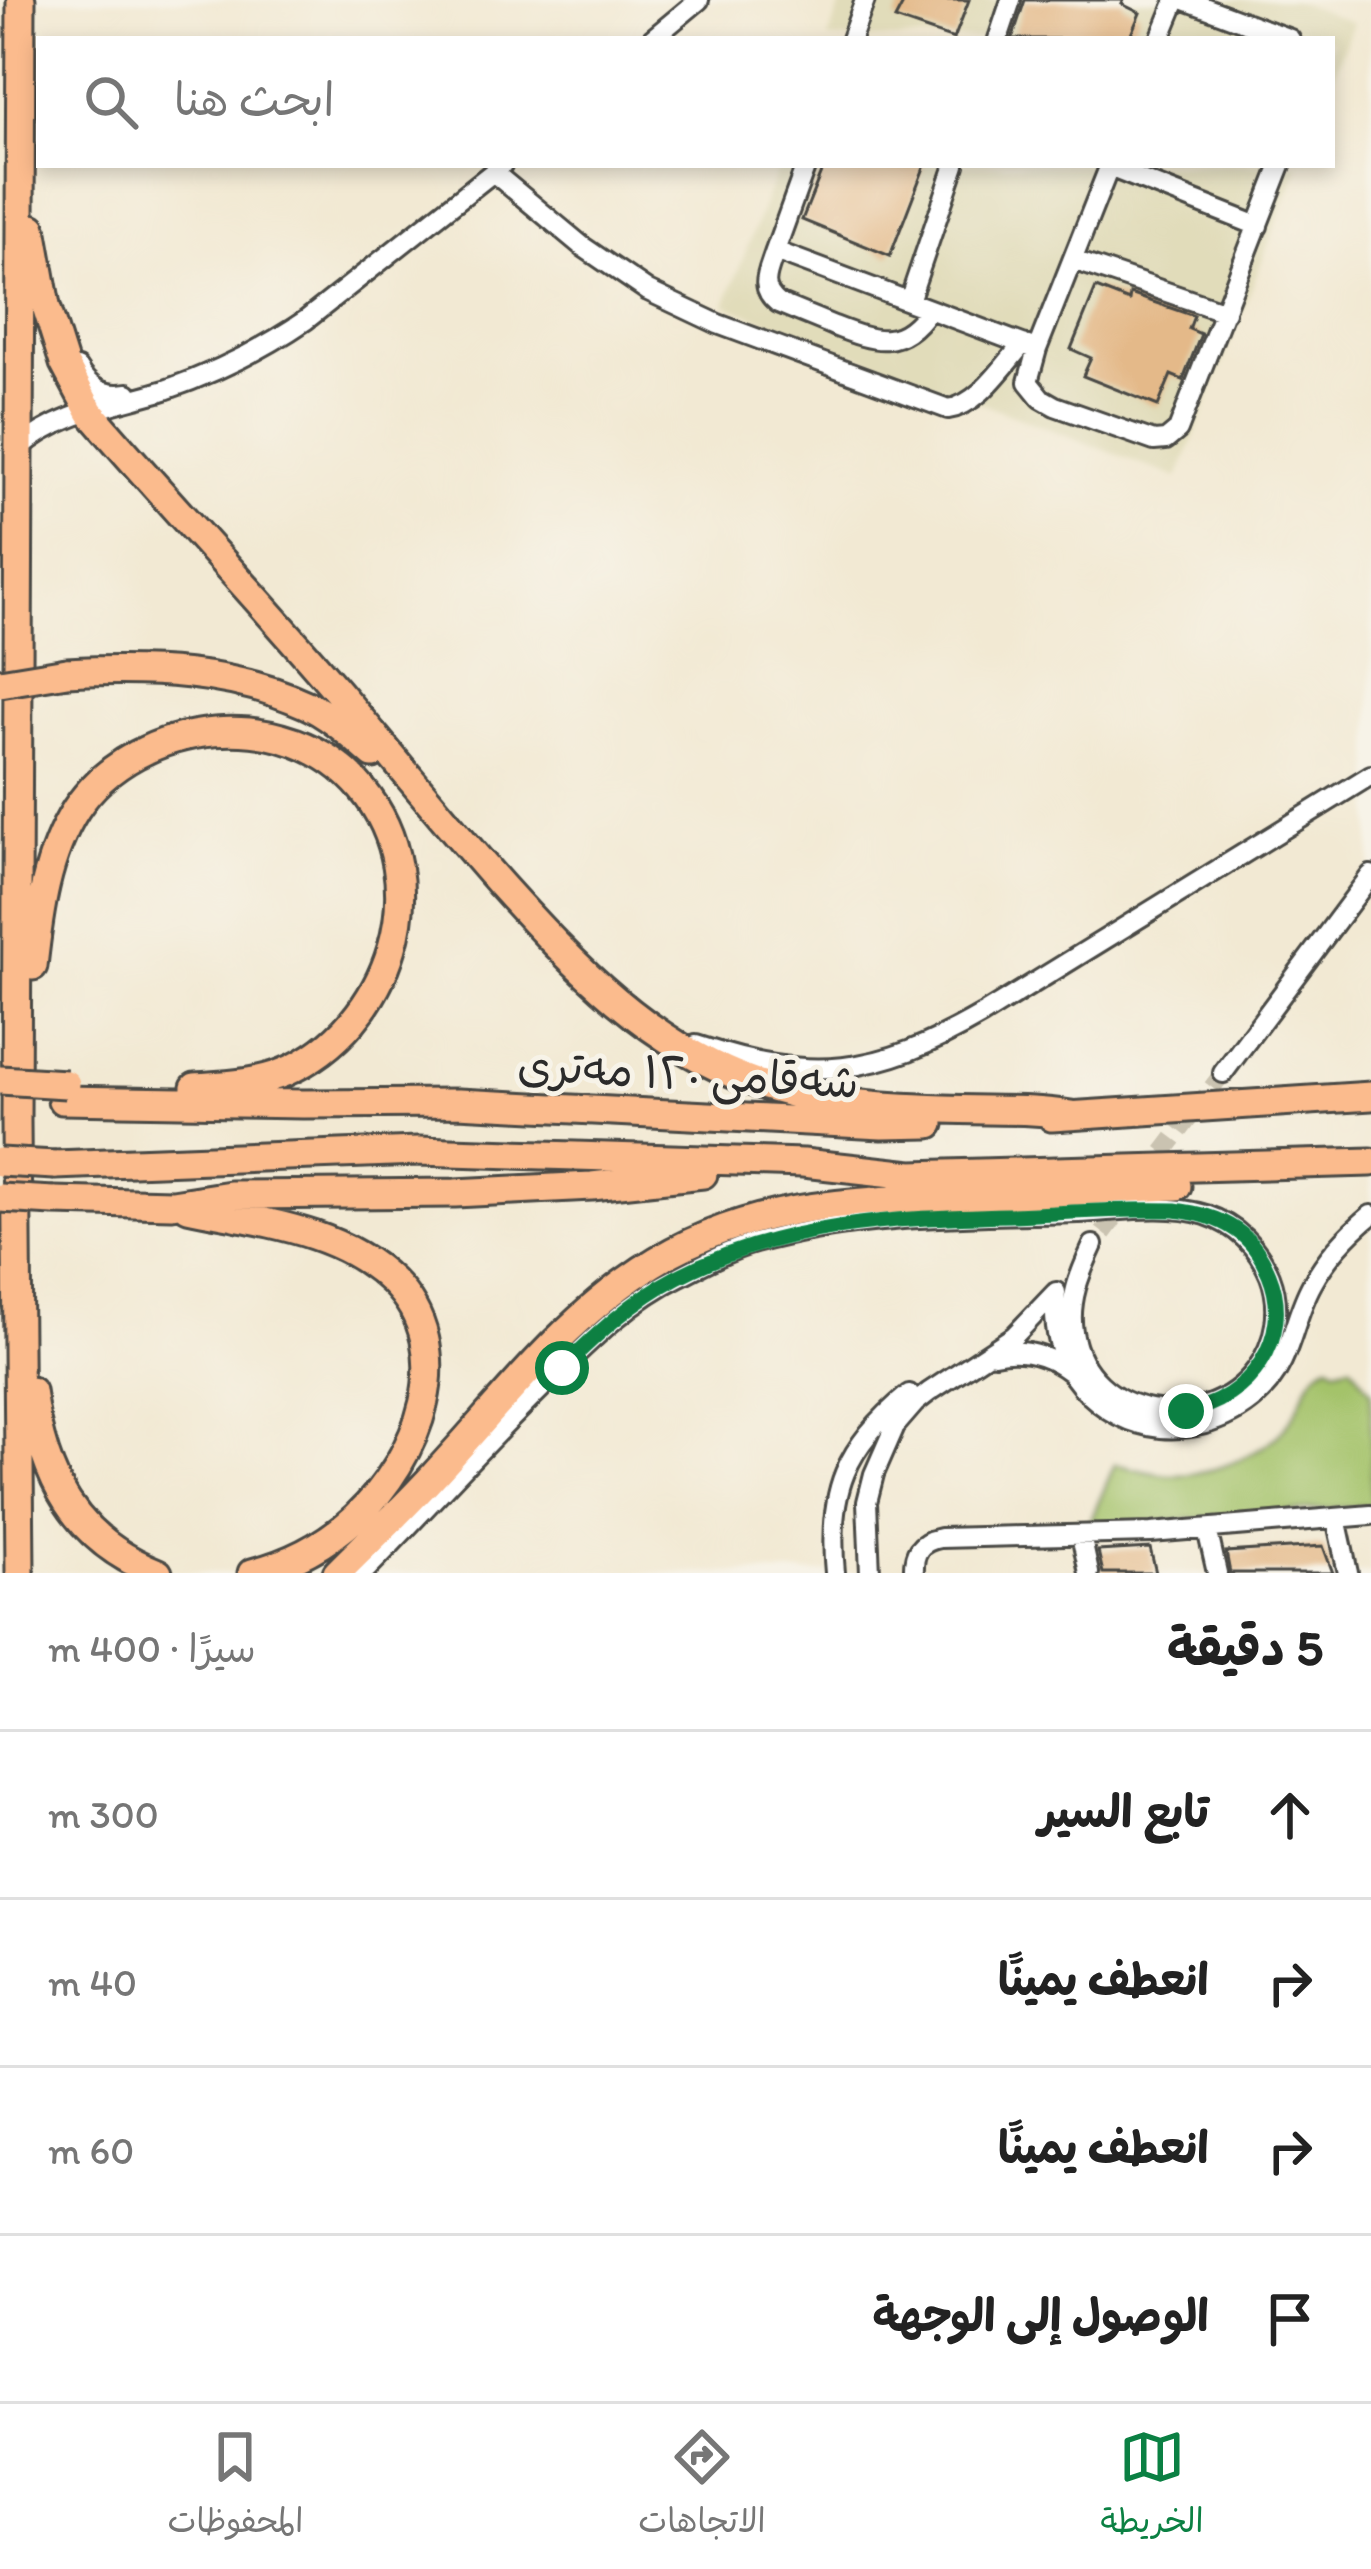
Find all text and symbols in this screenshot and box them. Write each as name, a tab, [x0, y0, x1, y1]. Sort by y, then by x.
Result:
search box	[36, 36, 1335, 168]
icon: search	[78, 69, 144, 135]
text: ابحث هنا	[174, 72, 335, 126]
street label: شەقامی ١٢٠ مەتری	[516, 1037, 860, 1112]
route start	[535, 1341, 589, 1395]
route end	[1159, 1384, 1213, 1438]
text: 5 دقيقة	[1167, 1617, 1323, 1678]
text: سيرًا · 400 m	[48, 1625, 256, 1672]
icon: ahead	[1257, 1782, 1323, 1848]
text: تابع السير	[1039, 1784, 1209, 1838]
text: 300 m	[48, 1791, 159, 1838]
icon: right	[1257, 1950, 1323, 2016]
text: انعطف يمينًا	[998, 1952, 1209, 2006]
text: 40 m	[48, 1959, 137, 2006]
icon: right	[1257, 2118, 1323, 2184]
text: انعطف يمينًا	[998, 2120, 1209, 2174]
text: 60 m	[48, 2127, 134, 2174]
icon: arrive	[1257, 2286, 1323, 2352]
text: الوصول إلى الوجهة	[872, 2288, 1209, 2342]
tab: المحفوظات	[167, 2424, 303, 2550]
tab: الاتجاهات	[638, 2424, 766, 2550]
tab: الخريطة	[1101, 2424, 1204, 2550]

